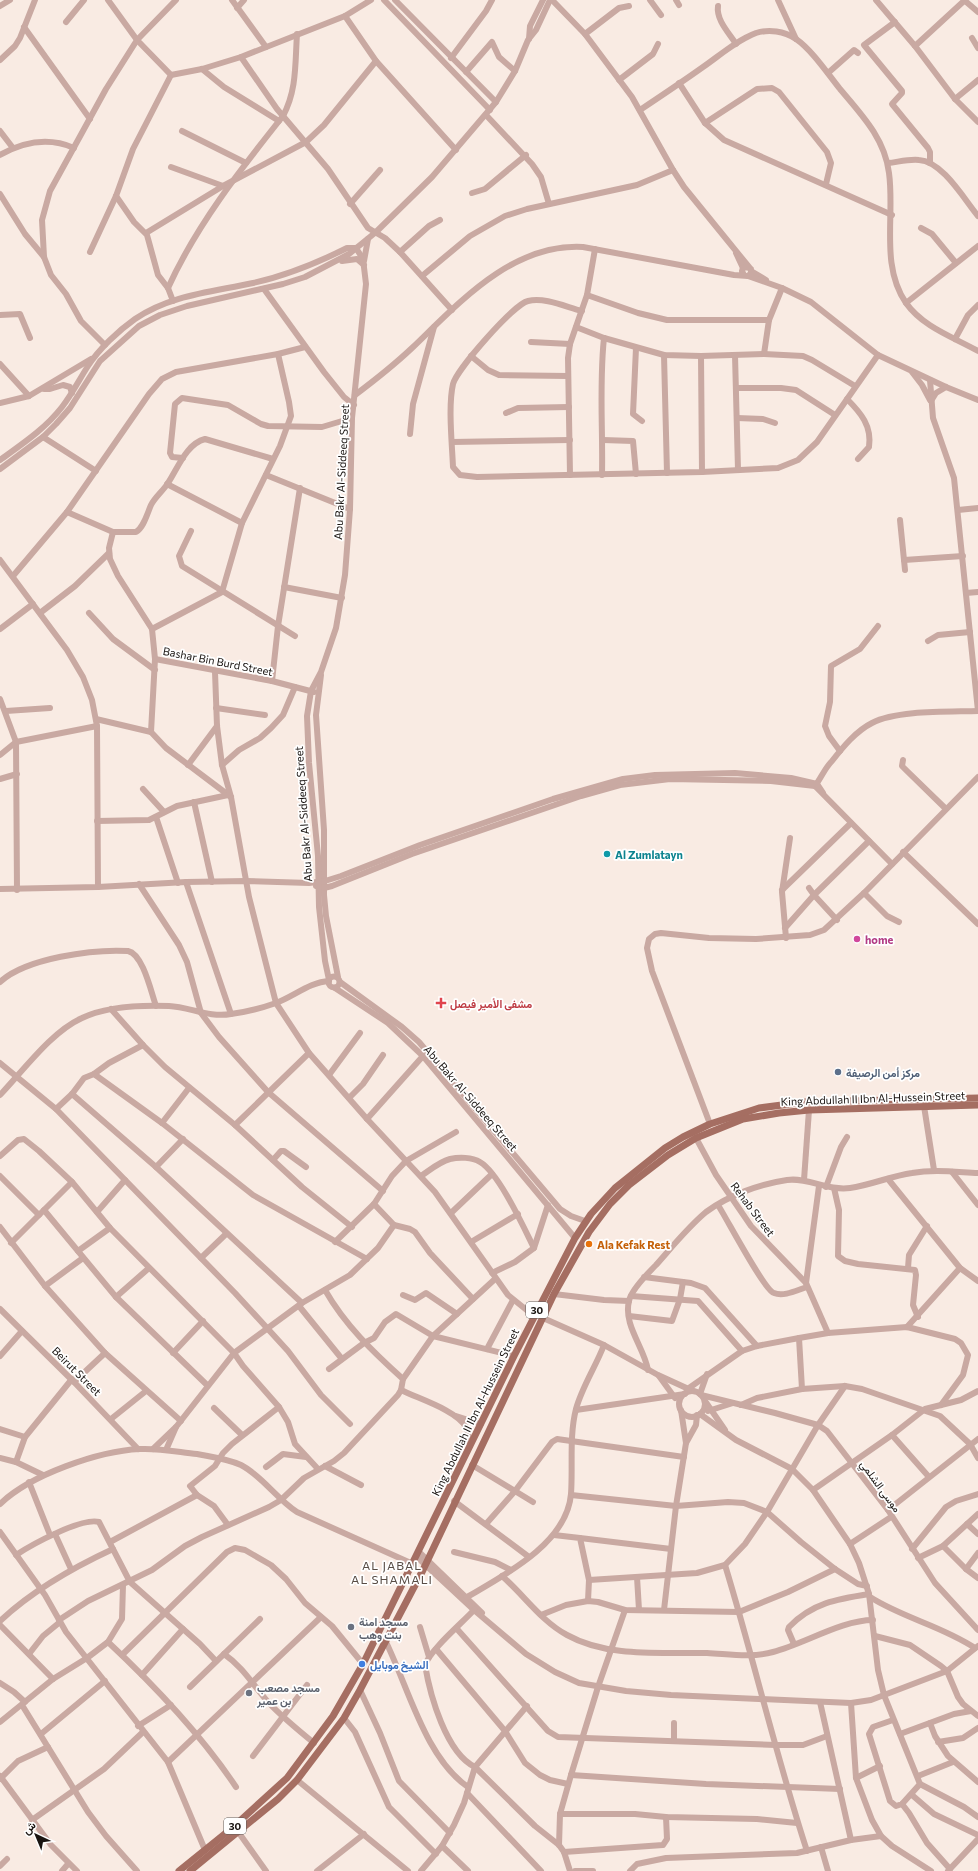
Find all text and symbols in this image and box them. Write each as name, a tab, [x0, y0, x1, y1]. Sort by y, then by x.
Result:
street label: Abu Bakr Al-Siddeeq Street	[331, 403, 351, 540]
street label: Bashar Bin Burd Street	[162, 644, 275, 678]
street label: Abu Bakr Al-Siddeeq Street	[292, 745, 314, 882]
place label: Al Zumlatayn	[615, 848, 683, 861]
marker: Al Zumlatayn	[602, 849, 612, 859]
place label: home	[865, 933, 894, 946]
marker: home	[852, 934, 862, 944]
marker: مشفى الأمير فيصل	[435, 997, 447, 1009]
place label: مشفى الأمير فيصل	[450, 997, 532, 1011]
street label: Abu Bakr Al-Siddeeq Street	[422, 1042, 521, 1154]
place label: مركز أمن الرصيفة	[846, 1066, 920, 1080]
marker: مركز أمن الرصيفة	[833, 1067, 843, 1077]
street label: King Abdullah II Ibn Al-Hussein Street	[780, 1088, 966, 1108]
street label: Rehab Street	[728, 1179, 778, 1239]
place label: Ala Kefak Rest	[597, 1238, 670, 1251]
marker: Ala Kefak Rest	[584, 1239, 594, 1249]
road number: 30	[526, 1302, 548, 1318]
street label: King Abdullah II Ibn Al-Hussein Street	[429, 1326, 522, 1498]
street label: Beirut Street	[50, 1344, 105, 1399]
street label: موسى الشلمي	[855, 1458, 904, 1517]
district label: AL JABAL AL SHAMALI	[351, 1558, 433, 1586]
place label: مسجد امنة بنت وهب	[359, 1615, 408, 1642]
marker: مسجد امنة بنت وهب	[346, 1622, 356, 1632]
place label: الشيخ موبايل	[370, 1658, 429, 1673]
marker: الشيخ موبايل	[357, 1659, 367, 1669]
place label: مسجد مصعب بن عمير	[256, 1681, 320, 1708]
marker: مسجد مصعب بن عمير	[244, 1688, 254, 1698]
north arrow	[16, 1815, 56, 1855]
text: ش	[19, 1818, 39, 1837]
road number: 30	[224, 1818, 246, 1834]

